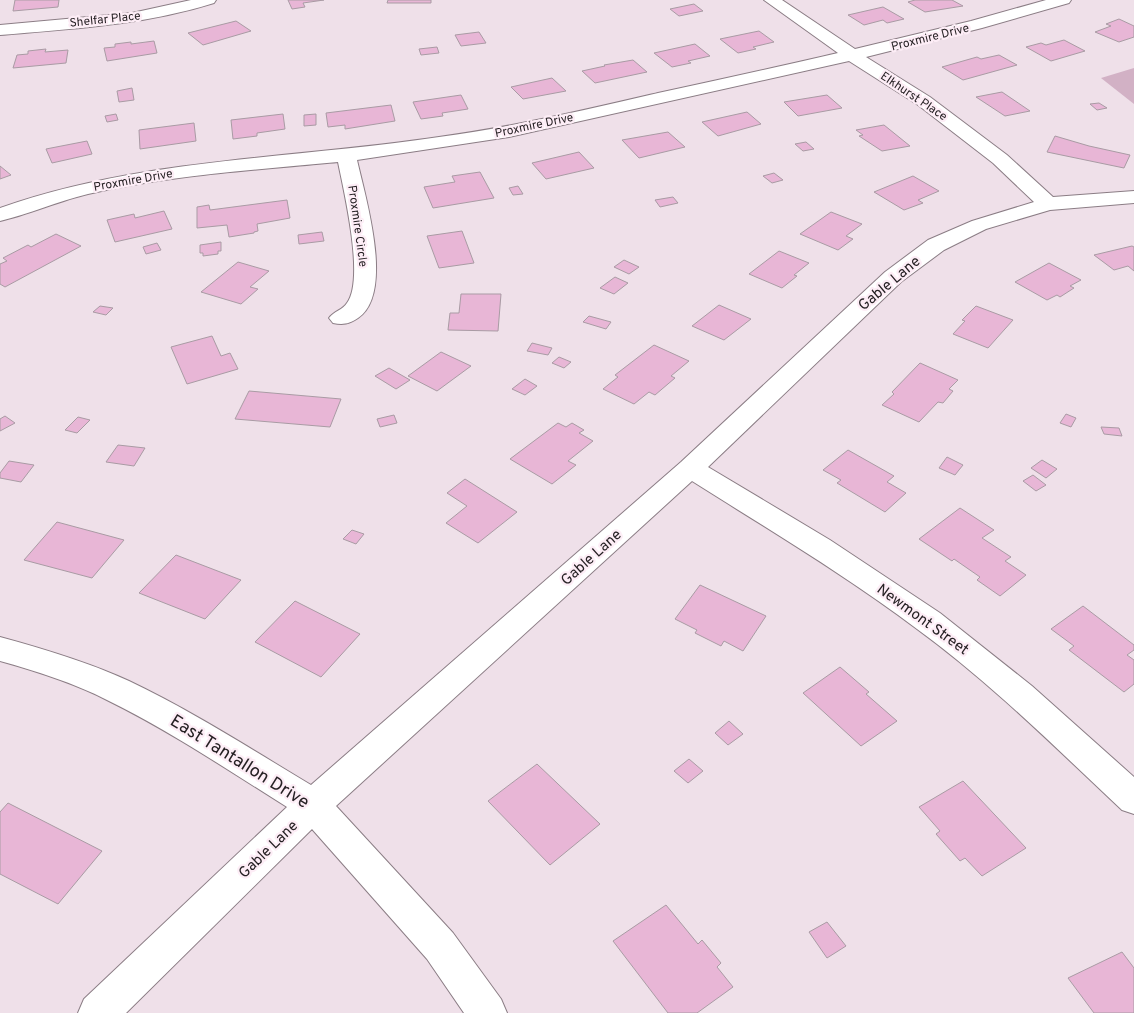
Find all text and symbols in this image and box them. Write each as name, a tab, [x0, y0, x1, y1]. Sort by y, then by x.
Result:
street label: Shelfar Place	[69, 8, 141, 32]
street label: Proxmire Drive	[890, 21, 971, 55]
street label: Elkhurst Place	[877, 69, 950, 125]
street label: Proxmire Drive	[493, 110, 575, 142]
street label: Proxmire Drive	[92, 166, 174, 196]
street label: Proxmire Circle	[343, 184, 371, 268]
street label: Gable Lane	[855, 253, 925, 316]
street label: Gable Lane	[558, 526, 626, 590]
street label: Newmont Street	[872, 580, 972, 660]
street label: East Tantallon Drive	[165, 710, 313, 814]
street label: Gable Lane	[235, 817, 303, 883]

